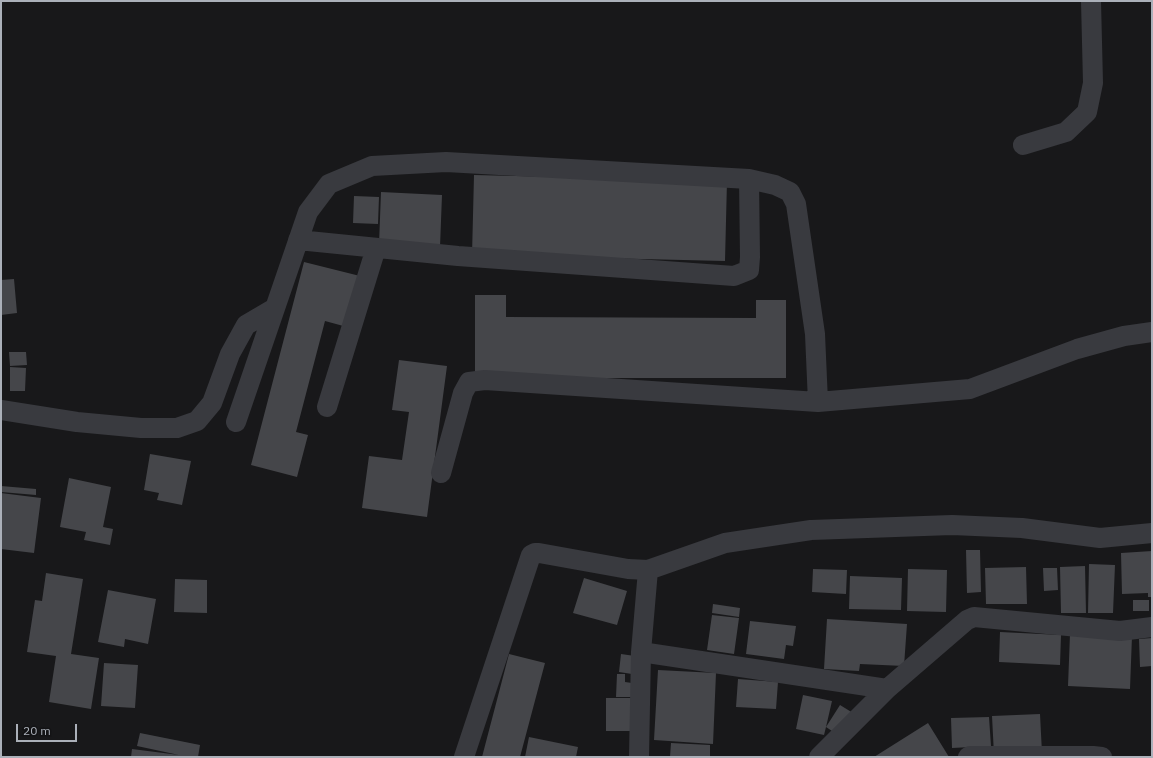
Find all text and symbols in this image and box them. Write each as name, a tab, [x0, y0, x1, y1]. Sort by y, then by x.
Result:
scale bar	[18, 716, 79, 742]
text: 20 m	[23, 723, 51, 738]

